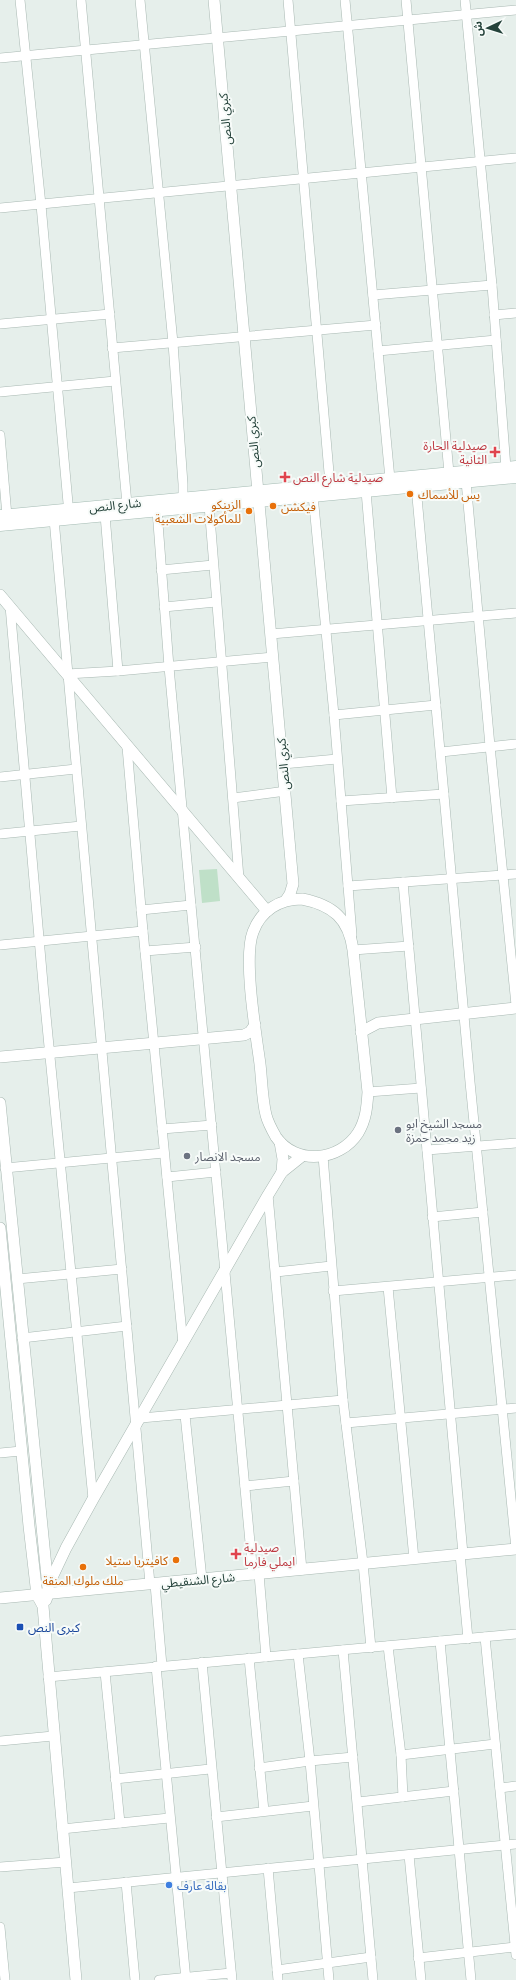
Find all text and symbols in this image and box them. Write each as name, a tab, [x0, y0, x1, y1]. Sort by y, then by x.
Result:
north arrow	[468, 8, 508, 48]
text: ش	[470, 21, 487, 37]
street label: كبري النص	[213, 91, 238, 146]
street label: كبري النص	[241, 414, 266, 469]
place label: صيدلية الحارة الثانية	[423, 436, 487, 469]
marker: صيدلية الحارة الثانية	[490, 447, 500, 457]
place label: صيدلية شارع النص	[293, 468, 383, 487]
marker: صيدلية شارع النص	[280, 472, 290, 482]
place label: يس للأسماك	[418, 485, 480, 504]
marker: يس للأسماك	[405, 489, 415, 499]
street label: شارع النص	[88, 493, 142, 517]
place label: الزينكو للمأكولات الشعبية	[155, 495, 241, 528]
place label: فيكشن	[281, 497, 316, 516]
marker: فيكشن	[268, 501, 278, 511]
marker: الزينكو للمأكولات الشعبية	[244, 506, 254, 516]
street label: كبري النص	[271, 736, 296, 791]
place label: مسجد الشيخ ابو زيد محمد حمزة	[406, 1114, 482, 1147]
marker: مسجد الشيخ ابو زيد محمد حمزة	[393, 1125, 403, 1135]
place label: مسجد الانصار	[194, 1147, 261, 1166]
marker: مسجد الانصار	[182, 1151, 192, 1161]
place label: صيدلية ايملي فارما	[244, 1538, 295, 1571]
marker: صيدلية ايملي فارما	[231, 1549, 241, 1559]
place label: كافيتريا ستيلا	[106, 1551, 169, 1570]
marker: كافيتريا ستيلا	[171, 1555, 181, 1565]
marker: ملك ملوك المنقة	[78, 1562, 88, 1572]
street label: شارع الشنقيطي	[160, 1567, 236, 1593]
place label: ملك ملوك المنقة	[42, 1571, 124, 1590]
place label: كبرى النص	[28, 1618, 81, 1637]
marker: كبرى النص	[15, 1622, 25, 1632]
place label: بقالة عارف	[177, 1876, 227, 1895]
marker: بقالة عارف	[164, 1880, 174, 1890]

